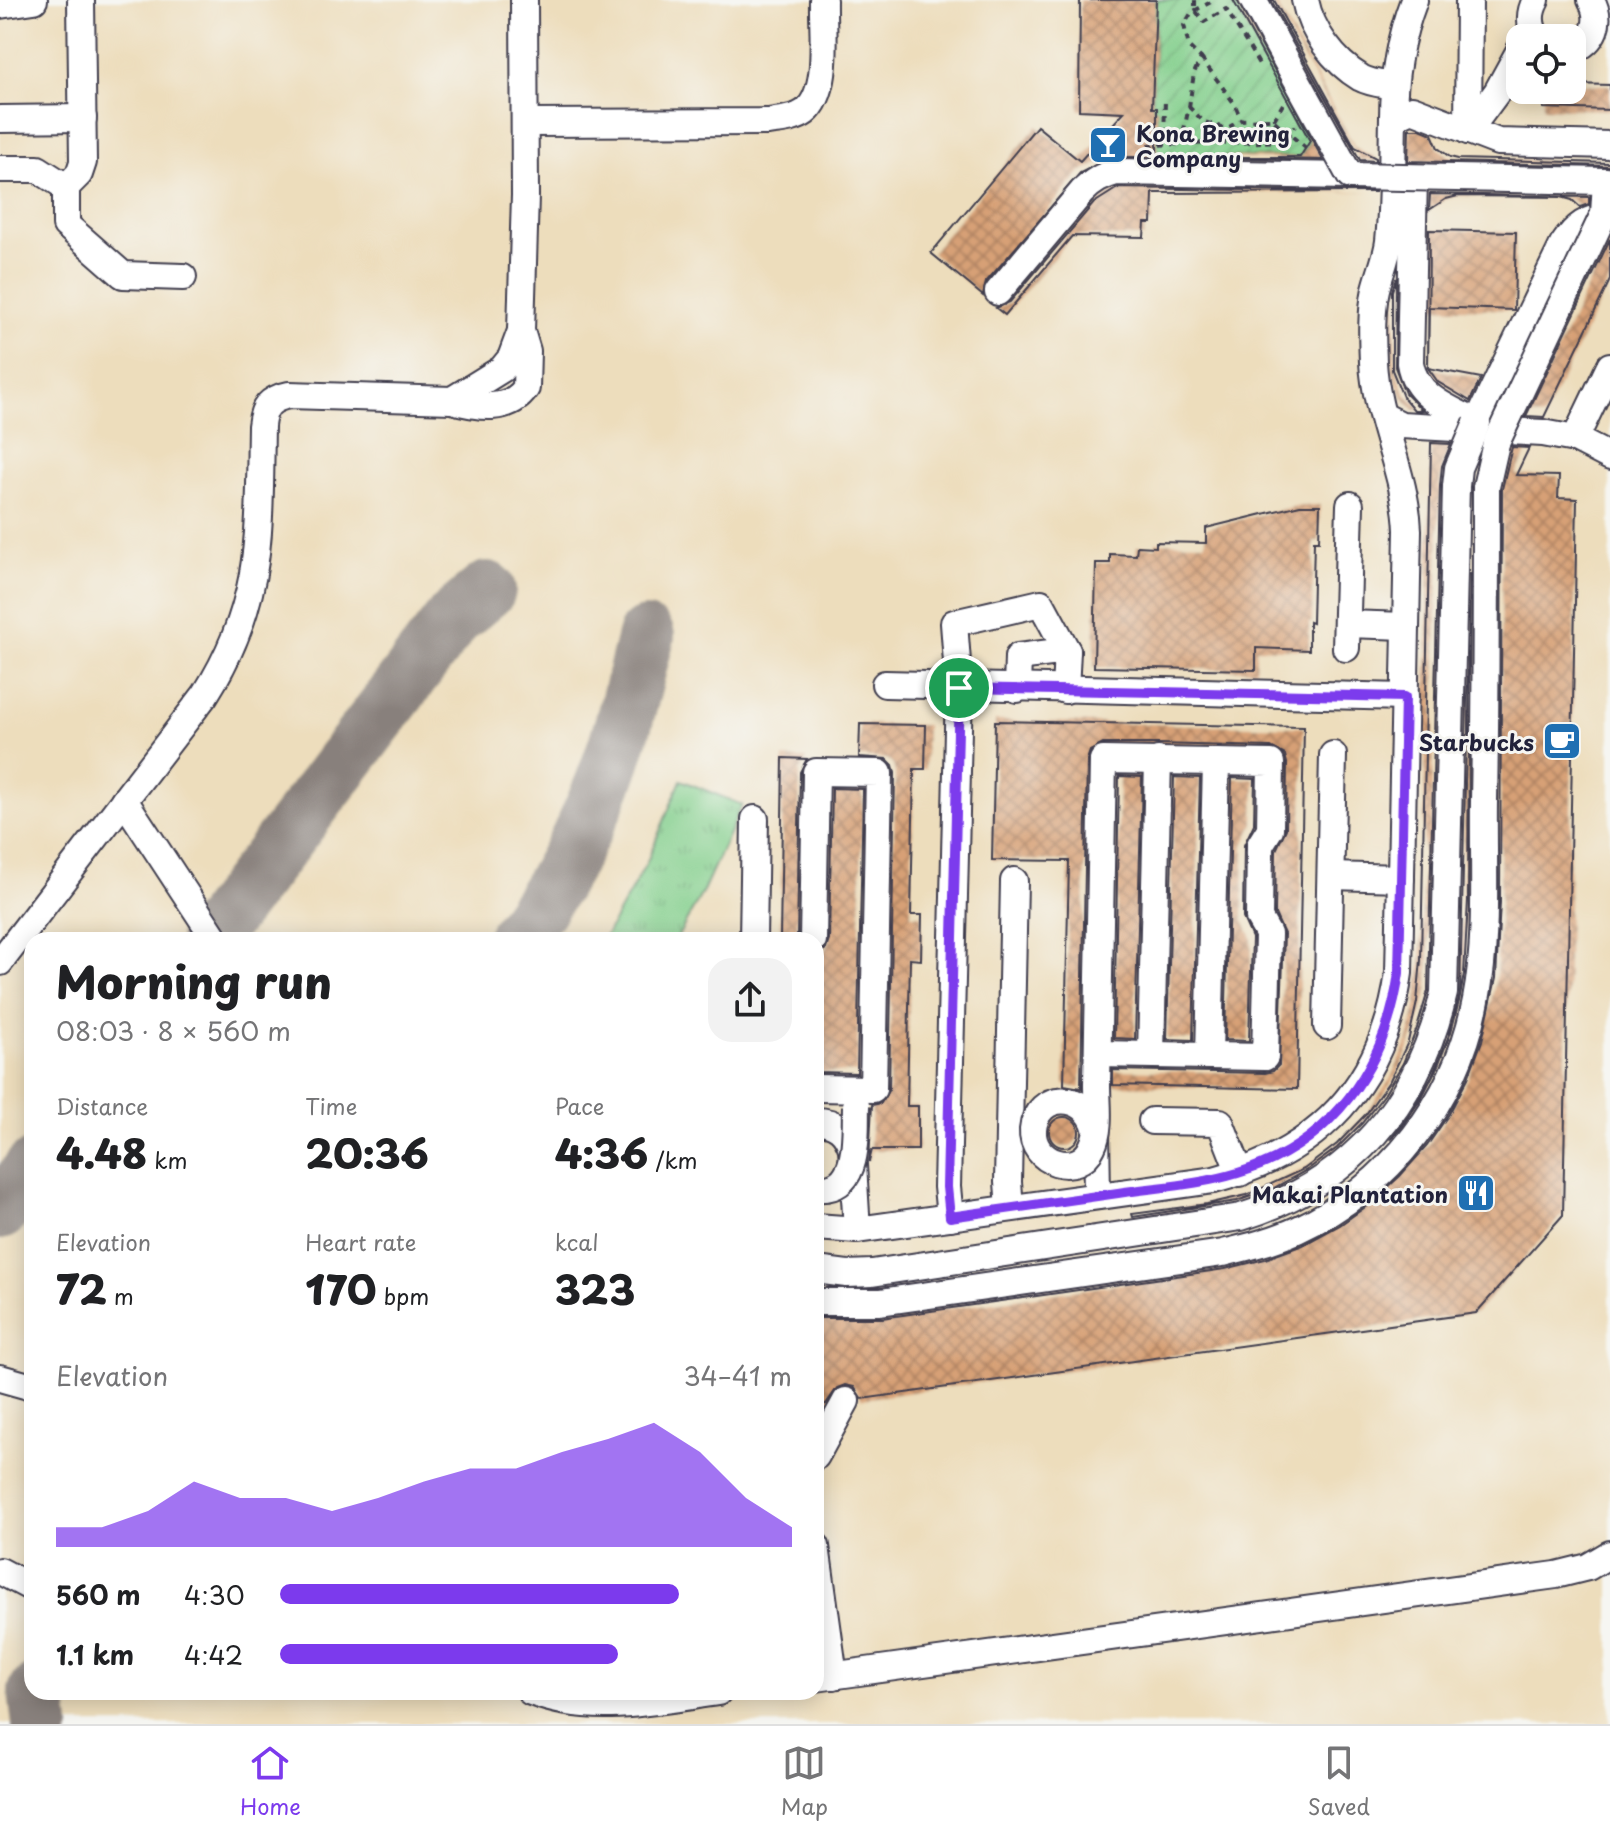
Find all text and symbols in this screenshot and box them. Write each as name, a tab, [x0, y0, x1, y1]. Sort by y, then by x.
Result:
map controls	[1506, 24, 1586, 104]
button: locate	[1506, 24, 1586, 104]
place label: Kona Brewing Company	[1136, 116, 1290, 174]
bar icon: Kona Brewing Company	[1087, 124, 1129, 166]
pin	[925, 654, 993, 722]
icon: arrive	[937, 666, 981, 710]
cafe icon: Starbucks	[1541, 720, 1583, 762]
place label: Starbucks	[1419, 725, 1534, 758]
text: Morning run	[56, 948, 332, 1014]
button: share	[708, 958, 792, 1042]
text: 08:03 · 8 × 560 m	[56, 1011, 291, 1050]
text: Distance	[56, 1089, 148, 1122]
text: Time	[305, 1089, 357, 1122]
text: Pace	[555, 1089, 604, 1122]
text: 4.48	[56, 1122, 147, 1183]
text: 20:36	[305, 1122, 429, 1183]
text: 4:36	[555, 1122, 648, 1183]
text: km	[147, 1143, 187, 1176]
text: /km	[648, 1143, 698, 1176]
restaurant icon: Makai Plantation	[1455, 1172, 1497, 1214]
place label: Makai Plantation	[1252, 1177, 1448, 1210]
text: Elevation	[56, 1225, 151, 1258]
text: Heart rate	[305, 1225, 416, 1258]
text: kcal	[555, 1225, 599, 1258]
text: 72	[56, 1258, 107, 1319]
text: 170	[305, 1258, 377, 1319]
text: 323	[555, 1258, 635, 1319]
text: m	[107, 1279, 134, 1312]
text: bpm	[377, 1279, 429, 1312]
text: Elevation	[56, 1356, 168, 1395]
text: 34–41 m	[683, 1356, 792, 1395]
text: 560 m	[56, 1575, 141, 1614]
text: 4:30	[184, 1575, 245, 1614]
text: 1.1 km	[56, 1635, 134, 1674]
text: 4:42	[184, 1635, 243, 1674]
tab: Home	[240, 1741, 301, 1822]
tab: Map	[781, 1741, 828, 1822]
tab: Saved	[1308, 1741, 1370, 1822]

